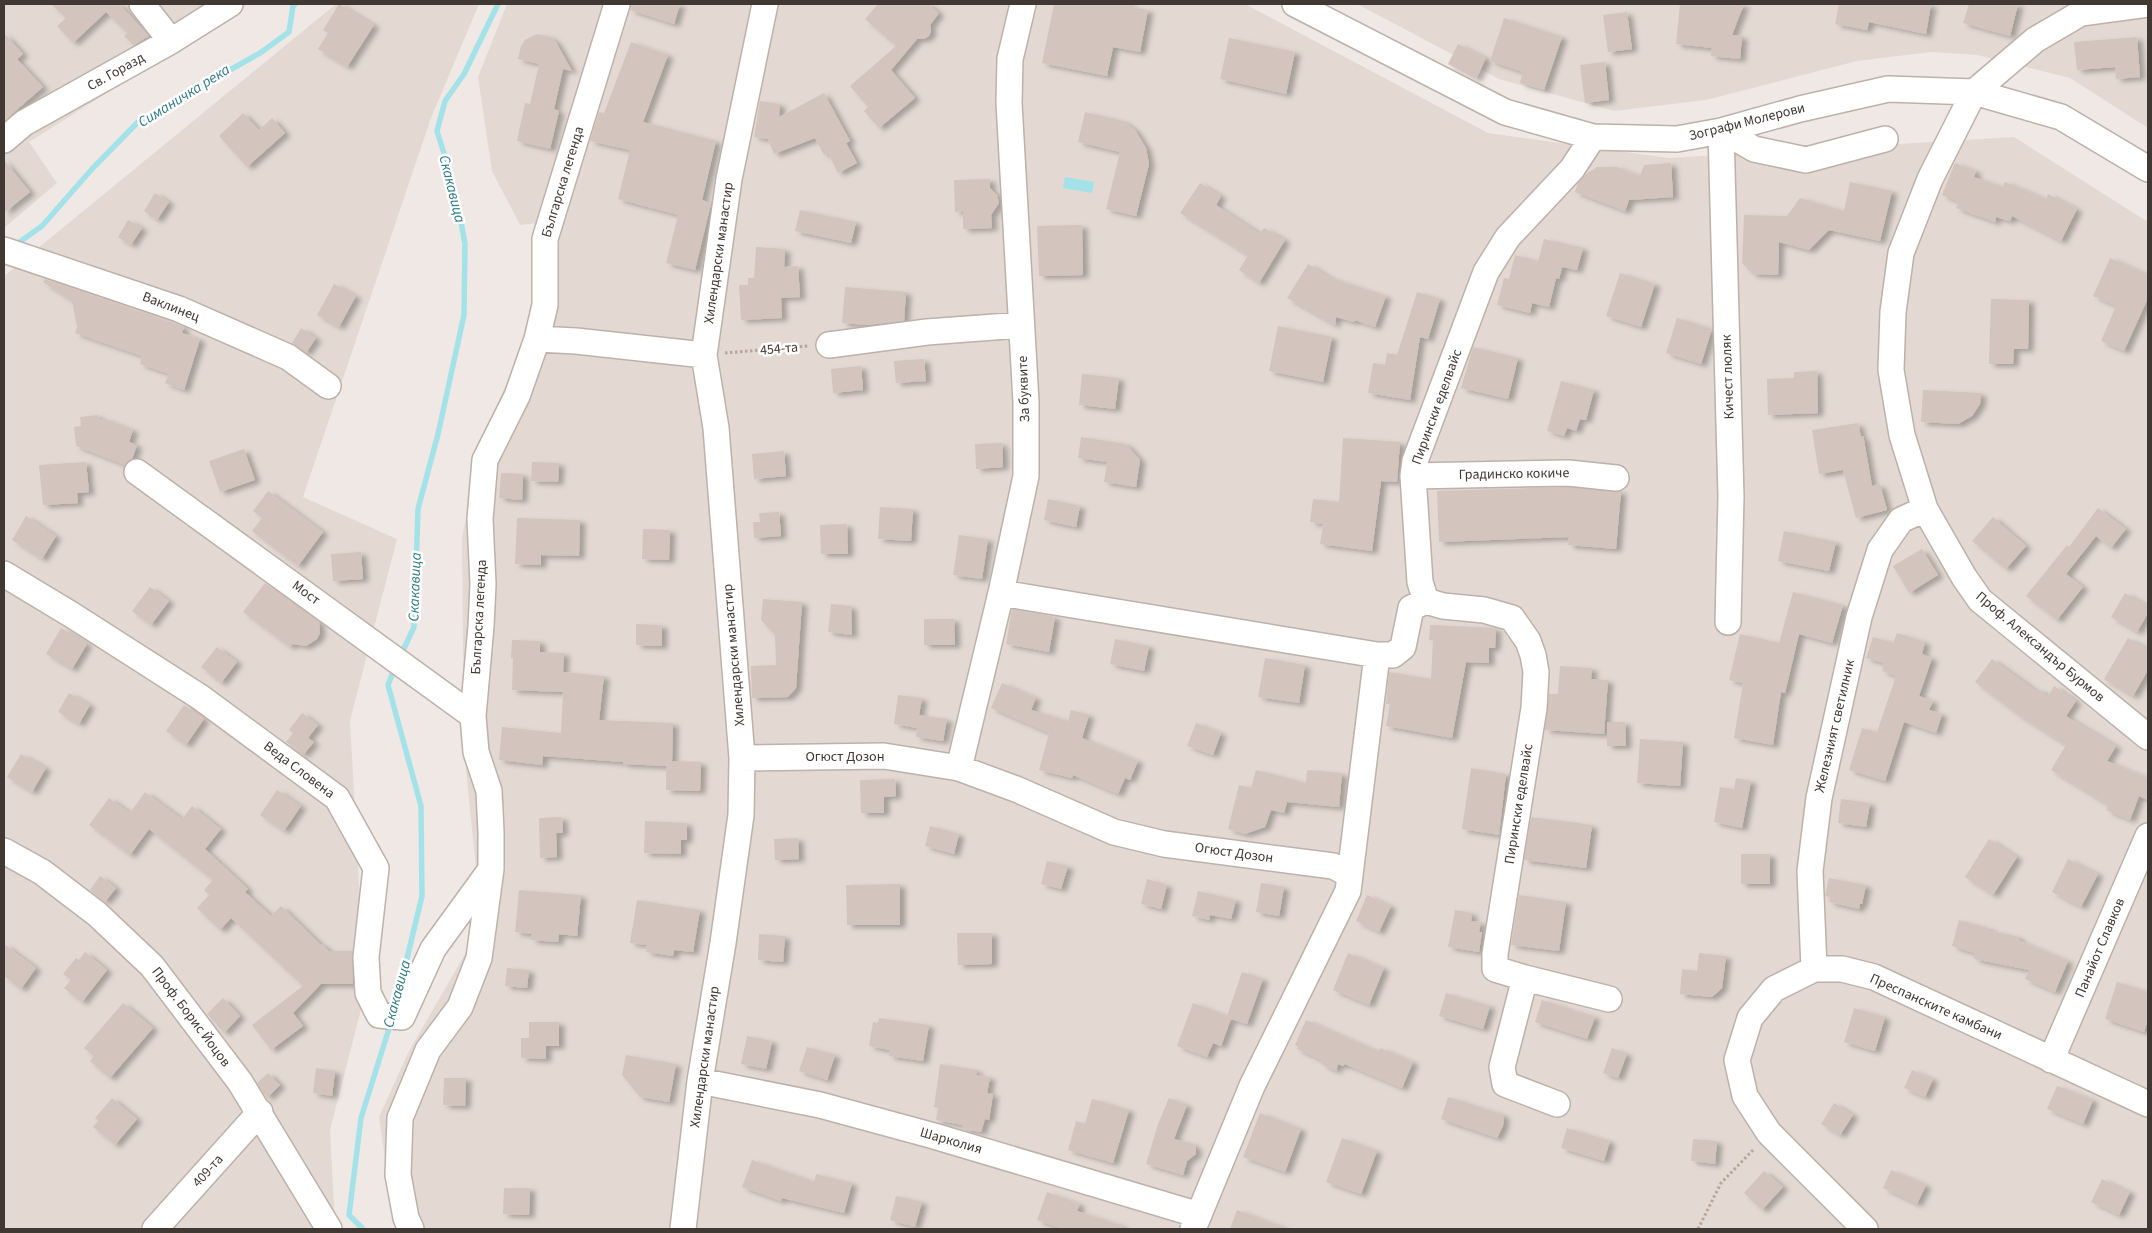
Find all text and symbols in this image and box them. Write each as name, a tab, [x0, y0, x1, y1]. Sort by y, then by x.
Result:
street label: Св. Горазд	[84, 48, 149, 96]
water label: Симаничка река	[134, 59, 234, 133]
street label: Зографи Молерови	[1687, 98, 1807, 146]
street label: Българска легенда	[537, 124, 589, 240]
water label: Скакавица	[433, 153, 471, 225]
street label: Хилендарски манастир	[699, 181, 739, 325]
street label: Ваклинец	[139, 287, 203, 327]
street label: Кичест люляк	[1717, 334, 1739, 420]
street label: 454-та	[759, 337, 799, 361]
street label: Пирински еделвайс	[1407, 346, 1467, 468]
street label: За буквите	[1013, 355, 1035, 423]
street label: Градинско кокиче	[1458, 463, 1570, 485]
water label: Скакавица	[403, 552, 427, 622]
street label: Българска легенда	[466, 559, 492, 675]
street label: Мост	[288, 576, 325, 610]
street label: Хилендарски манастир	[718, 583, 750, 727]
street label: Проф. Александър Бурмов	[1971, 587, 2109, 707]
street label: Железният светилник	[1810, 657, 1860, 795]
street label: Веда Словена	[259, 737, 339, 803]
street label: Пирински еделвайс	[1500, 742, 1538, 866]
street label: Огюст Дозон	[805, 747, 885, 767]
street label: Огюст Дозон	[1193, 838, 1275, 868]
street label: Панайот Славков	[2070, 895, 2130, 1001]
water label: Скакавица	[378, 958, 416, 1030]
street label: Проф. Борис Йоцов	[147, 963, 235, 1071]
street label: Преспанските камбани	[1867, 969, 2005, 1045]
street label: Хилендарски манастир	[685, 985, 725, 1129]
street label: Шарколия	[918, 1123, 984, 1159]
street label: 409-та	[188, 1150, 228, 1192]

